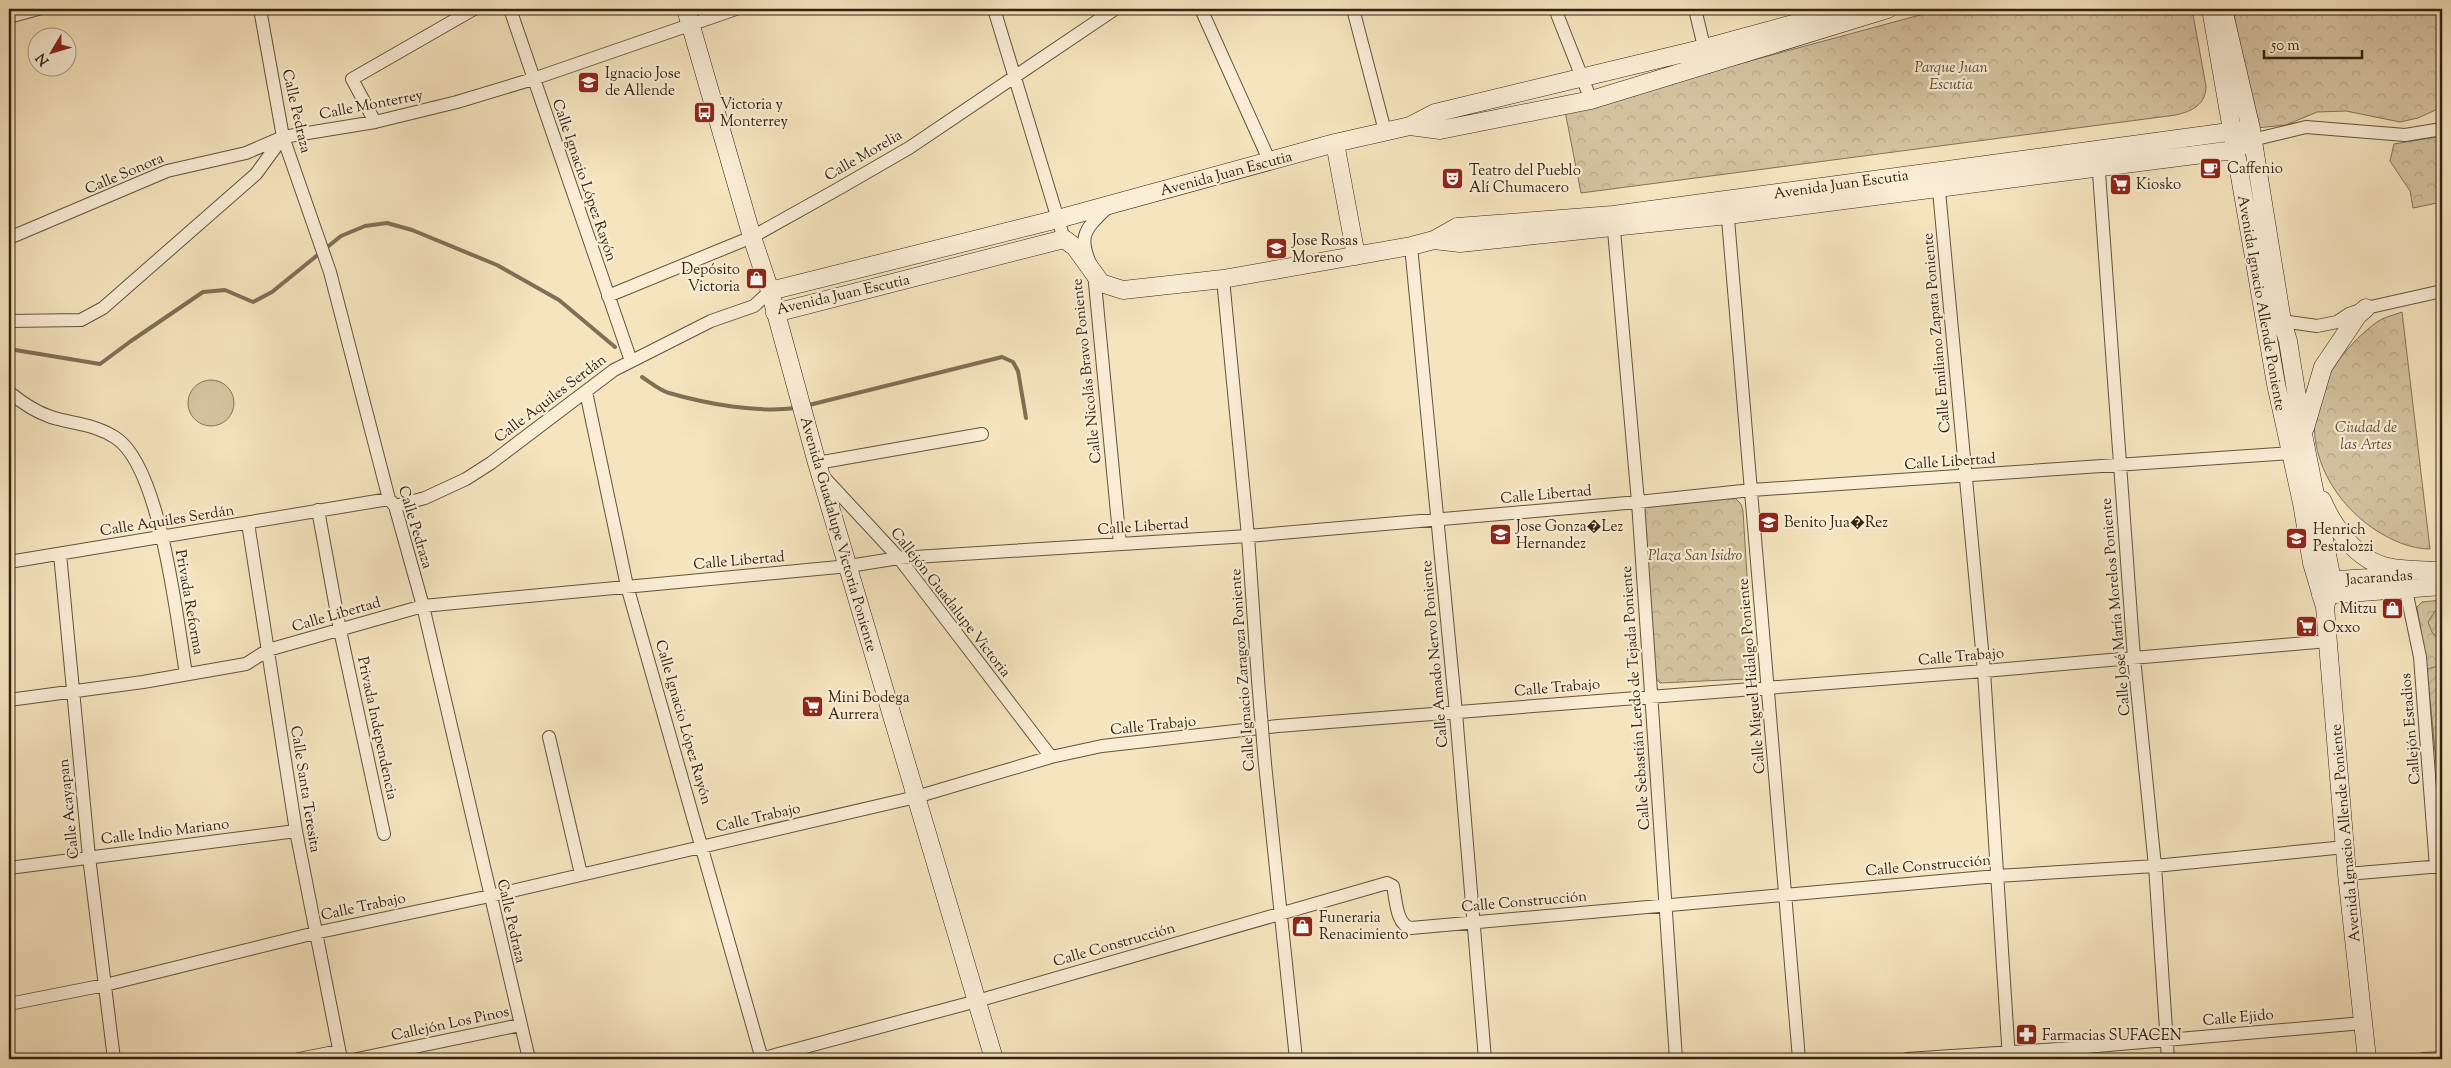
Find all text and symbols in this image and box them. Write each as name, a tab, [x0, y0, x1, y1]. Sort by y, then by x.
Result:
north arrow	[28, 28, 78, 78]
scale bar	[2264, 28, 2361, 60]
text: 50 m	[2270, 36, 2300, 57]
text: N	[32, 48, 55, 69]
park label: Parque Juan Escutia	[1914, 58, 1988, 96]
place label: Ignacio Jose de Allende	[605, 64, 681, 102]
street label: Calle Pedraza	[276, 67, 315, 155]
school or university icon: Ignacio Jose de Allende	[577, 70, 601, 94]
street label: Calle Monterrey	[318, 85, 425, 126]
place label: Victoria y Monterrey	[720, 95, 789, 133]
street label: Calle Ignacio López Rayón	[546, 97, 621, 265]
bus stop icon: Victoria y Monterrey	[692, 101, 716, 125]
street label: Calle Morelia	[821, 125, 907, 187]
street label: Avenida Juan Escutia	[1158, 147, 1295, 202]
street label: Calle Sonora	[82, 148, 167, 200]
cafe icon: Caffenio	[2199, 156, 2223, 180]
place label: Caffenio	[2227, 159, 2283, 180]
place label: Teatro del Pueblo Alí Chumacero	[1469, 161, 1581, 199]
street label: Avenida Juan Escutia	[1772, 166, 1910, 205]
theatre icon: Teatro del Pueblo Alí Chumacero	[1441, 167, 1465, 191]
supermarket icon: Kiosko	[2108, 172, 2132, 196]
place label: Kiosko	[2136, 175, 2181, 196]
street label: Avenida Ignacio Allende Poniente	[2231, 194, 2290, 413]
place label: Jose Rosas Moreno	[1291, 231, 1358, 269]
street label: Calle Emiliano Zapata Poniente	[1918, 232, 1957, 434]
school or university icon: Jose Rosas Moreno	[1264, 237, 1288, 261]
place label: Depósito Victoria	[681, 260, 740, 298]
shop icon: Depósito Victoria	[744, 266, 768, 290]
street label: Avenida Juan Escutia	[775, 270, 912, 321]
street label: Calle Nicolás Bravo Poniente	[1067, 277, 1108, 464]
street label: Calle Aquiles Serdán	[490, 350, 612, 448]
street label: Avenida Guadalupe Victoria Poniente	[794, 414, 881, 655]
park label: Ciudad de las Artes	[2335, 418, 2397, 456]
street label: Calle Libertad	[1904, 449, 1997, 476]
street label: Calle Libertad	[1500, 481, 1593, 510]
street label: Calle Pedraza	[392, 484, 437, 571]
street label: Calle José María Morelos Poniente	[2096, 497, 2136, 717]
street label: Calle Aquiles Serdán	[99, 500, 236, 542]
school or university icon: Benito Jua�Rez	[1756, 510, 1780, 534]
place label: Benito Jua�Rez	[1784, 513, 1888, 534]
street label: Calle Libertad	[1097, 514, 1190, 541]
place label: Jose Gonza�Lez Hernandez	[1515, 517, 1624, 555]
place label: Henrich Pestalozzi	[2313, 520, 2374, 558]
school or university icon: Jose Gonza�Lez Hernandez	[1488, 523, 1512, 547]
street label: Callejón Guadalupe Victoria	[885, 524, 1015, 682]
school or university icon: Henrich Pestalozzi	[2285, 526, 2309, 550]
park label: Plaza San Isidro	[1648, 546, 1742, 567]
street label: Calle Libertad	[693, 547, 786, 576]
street label: Privada Reforma	[169, 548, 208, 657]
street label: Calle Amado Nervo Poniente	[1417, 559, 1454, 749]
street label: Calle Sebastián Lerdo de Tejada Poniente	[1617, 565, 1656, 831]
street label: Jacarandas	[2344, 566, 2413, 591]
street label: Calle Ignacio Zaragoza Poniente	[1226, 568, 1261, 772]
street label: Calle Miguel Hidalgo Poniente	[1733, 577, 1772, 775]
street label: Calle Libertad	[290, 593, 384, 638]
shop icon: Mitzu	[2381, 596, 2405, 620]
place label: Mitzu	[2340, 599, 2377, 620]
supermarket icon: Oxxo	[2295, 615, 2319, 639]
place label: Oxxo	[2323, 618, 2360, 639]
street label: Calle Ignacio López Rayón	[649, 638, 716, 807]
street label: Calle Trabajo	[1917, 643, 2005, 672]
street label: Privada Independencia	[351, 655, 402, 802]
street label: Callejón Estadios	[2396, 672, 2427, 786]
street label: Calle Trabajo	[1513, 674, 1601, 703]
place label: Mini Bodega Aurrera	[828, 688, 910, 726]
supermarket icon: Mini Bodega Aurrera	[800, 694, 824, 718]
street label: Calle Trabajo	[1109, 712, 1197, 741]
street label: Avenida Ignacio Allende Poniente	[2326, 723, 2367, 943]
street label: Calle Santa Teresita	[284, 724, 325, 854]
street label: Calle Acayapan	[54, 758, 85, 860]
street label: Calle Trabajo	[714, 799, 803, 838]
street label: Calle Indio Mariano	[100, 814, 231, 851]
street label: Calle Construcción	[1864, 851, 1992, 882]
street label: Calle Pedraza	[491, 877, 530, 965]
street label: Calle Construcción	[1460, 887, 1588, 918]
street label: Calle Trabajo	[319, 888, 408, 927]
place label: Funeraria Renacimiento	[1319, 908, 1409, 946]
shop icon: Funeraria Renacimiento	[1291, 914, 1315, 938]
street label: Calle Construcción	[1051, 918, 1178, 973]
street label: Callejón Los Pinos	[389, 1002, 511, 1047]
street label: Calle Ejido	[2202, 1005, 2275, 1032]
pharmacy icon: Farmacias SUFACEN	[2014, 1023, 2038, 1047]
place label: Farmacias SUFACEN	[2042, 1026, 2182, 1047]

